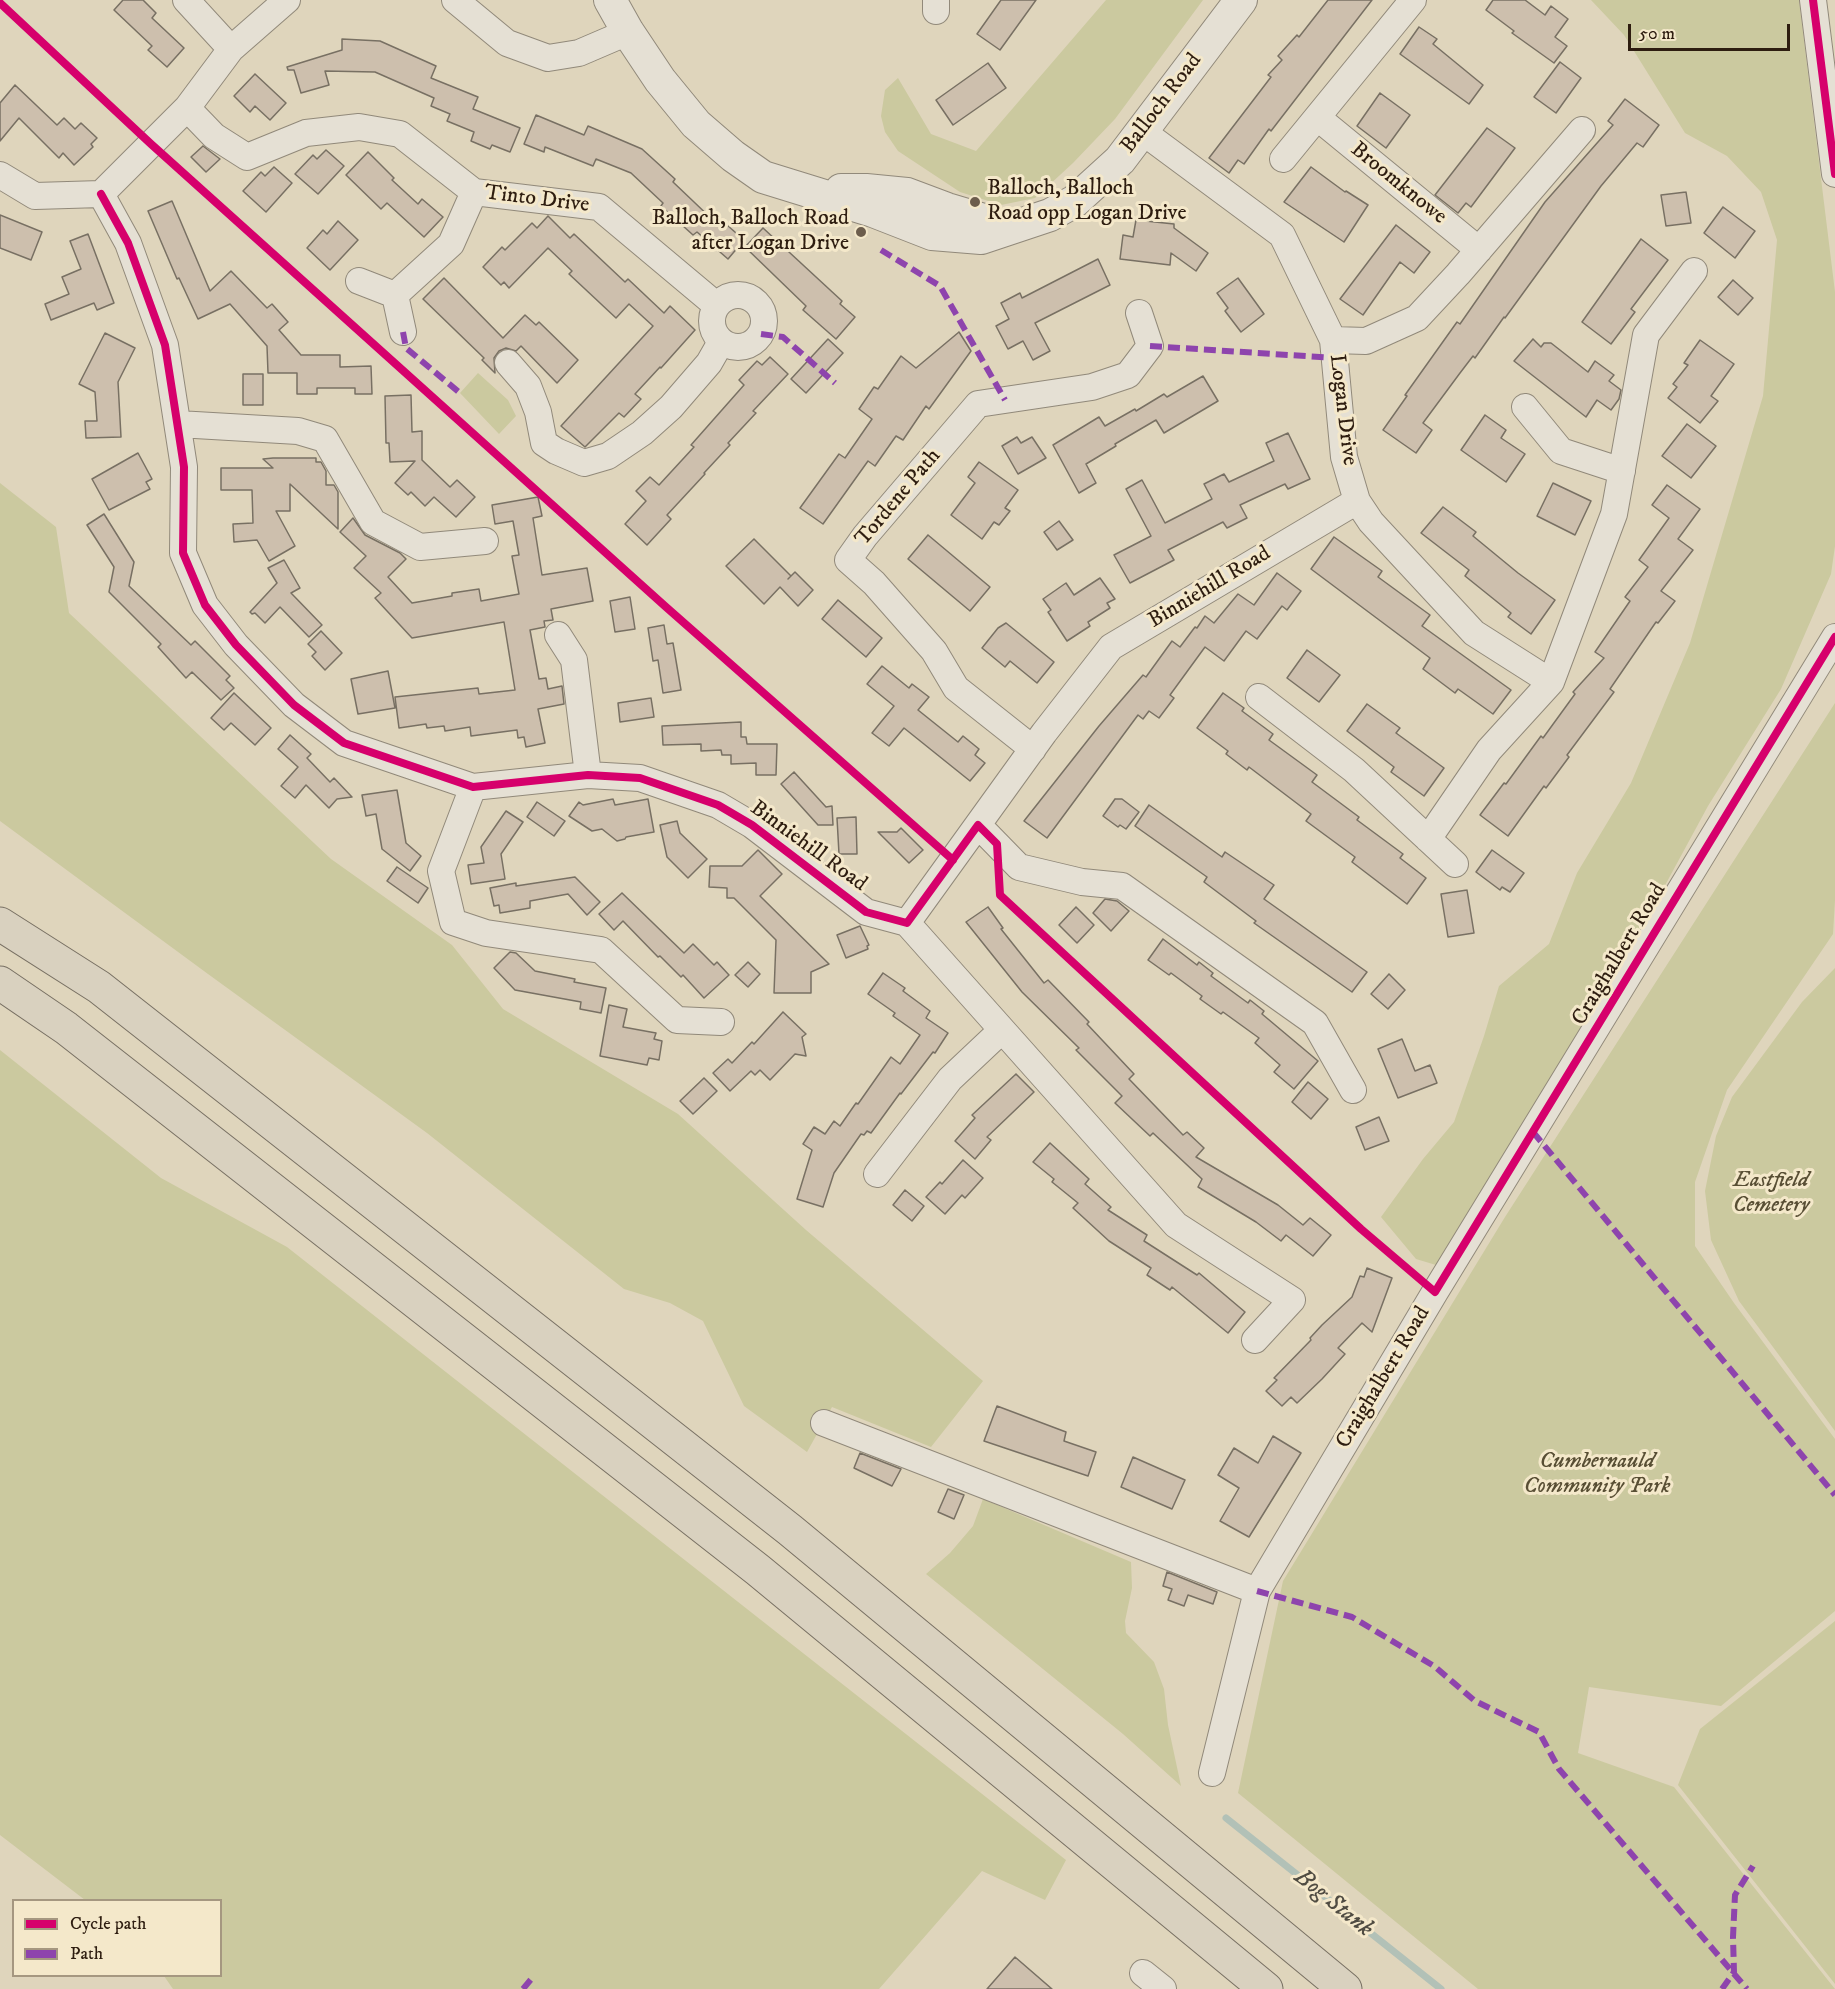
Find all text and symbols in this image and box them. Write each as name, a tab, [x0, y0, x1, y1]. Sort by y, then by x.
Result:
scale bar	[1631, 12, 1793, 50]
text: 50 m	[1639, 23, 1675, 45]
street label: Balloch Road	[1116, 49, 1208, 159]
street label: Broomknowe	[1345, 137, 1451, 231]
place label: Balloch, Balloch Road opp Logan Drive	[987, 176, 1187, 228]
street label: Tinto Drive	[483, 180, 591, 220]
marker: Balloch, Balloch Road opp Logan Drive	[968, 195, 982, 209]
place label: Balloch, Balloch Road after Logan Drive	[652, 206, 849, 258]
marker: Balloch, Balloch Road after Logan Drive	[854, 225, 868, 239]
street label: Logan Drive	[1322, 353, 1362, 467]
street label: Tordene Path	[851, 444, 947, 552]
street label: Binniehill Road	[1144, 541, 1276, 635]
street label: Binniehill Road	[744, 796, 872, 898]
street label: Craighalbert Road	[1567, 879, 1673, 1031]
park label: Eastfield Cemetery	[1733, 1168, 1809, 1220]
street label: Craighalbert Road	[1331, 1302, 1437, 1454]
park label: Cumbernauld Community Park	[1524, 1449, 1670, 1500]
water label: Bog Stank	[1288, 1864, 1378, 1944]
legend	[12, 1899, 222, 1977]
text: Cycle path	[70, 1913, 147, 1935]
text: Path	[70, 1943, 103, 1965]

